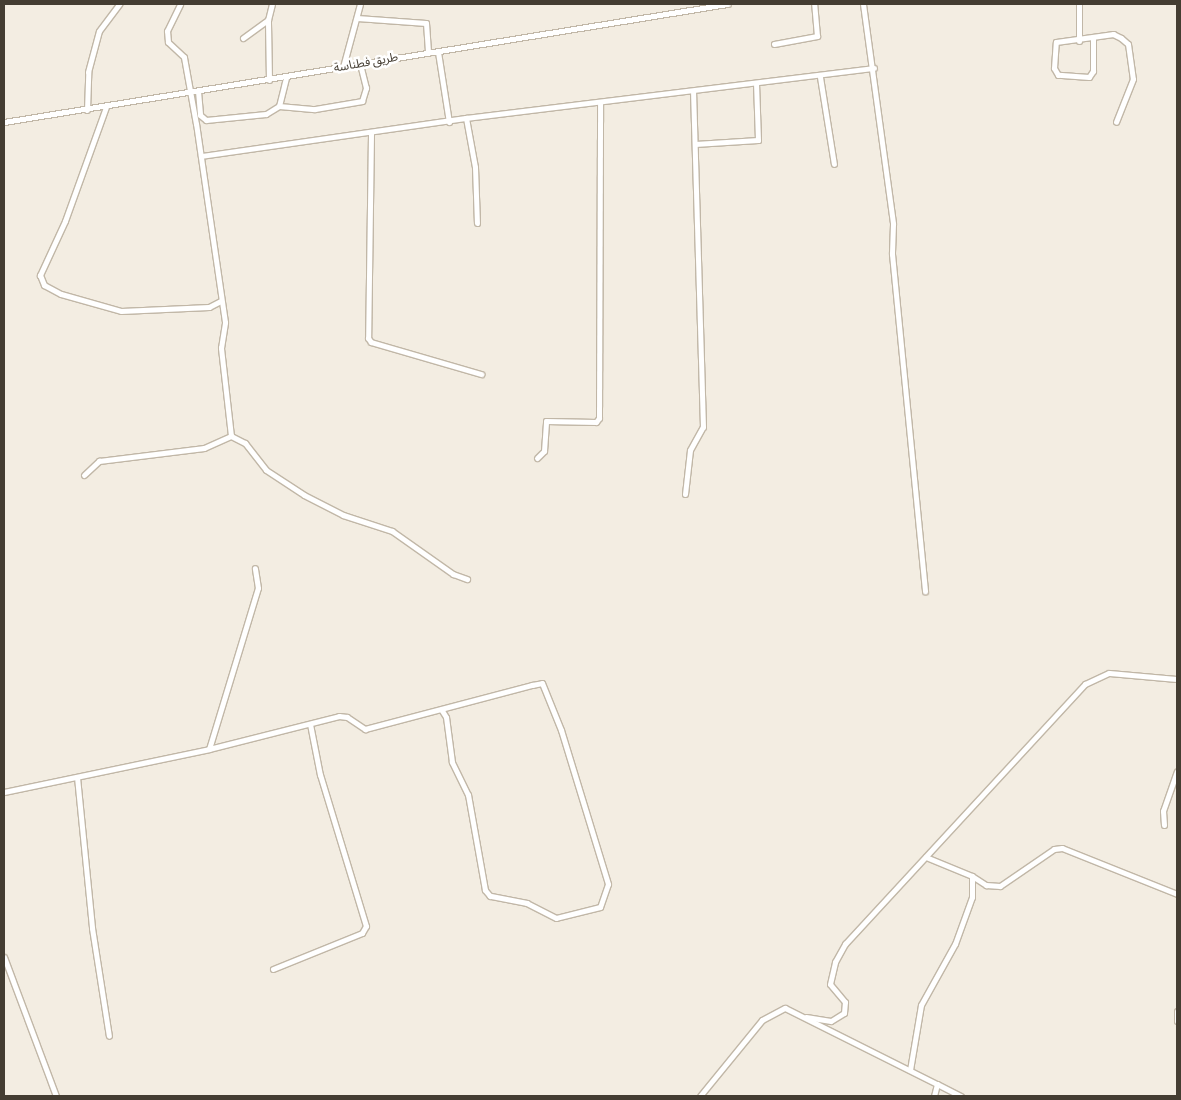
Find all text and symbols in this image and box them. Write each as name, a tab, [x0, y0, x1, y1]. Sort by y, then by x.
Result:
street label: طريق فطناسة	[333, 50, 399, 76]

